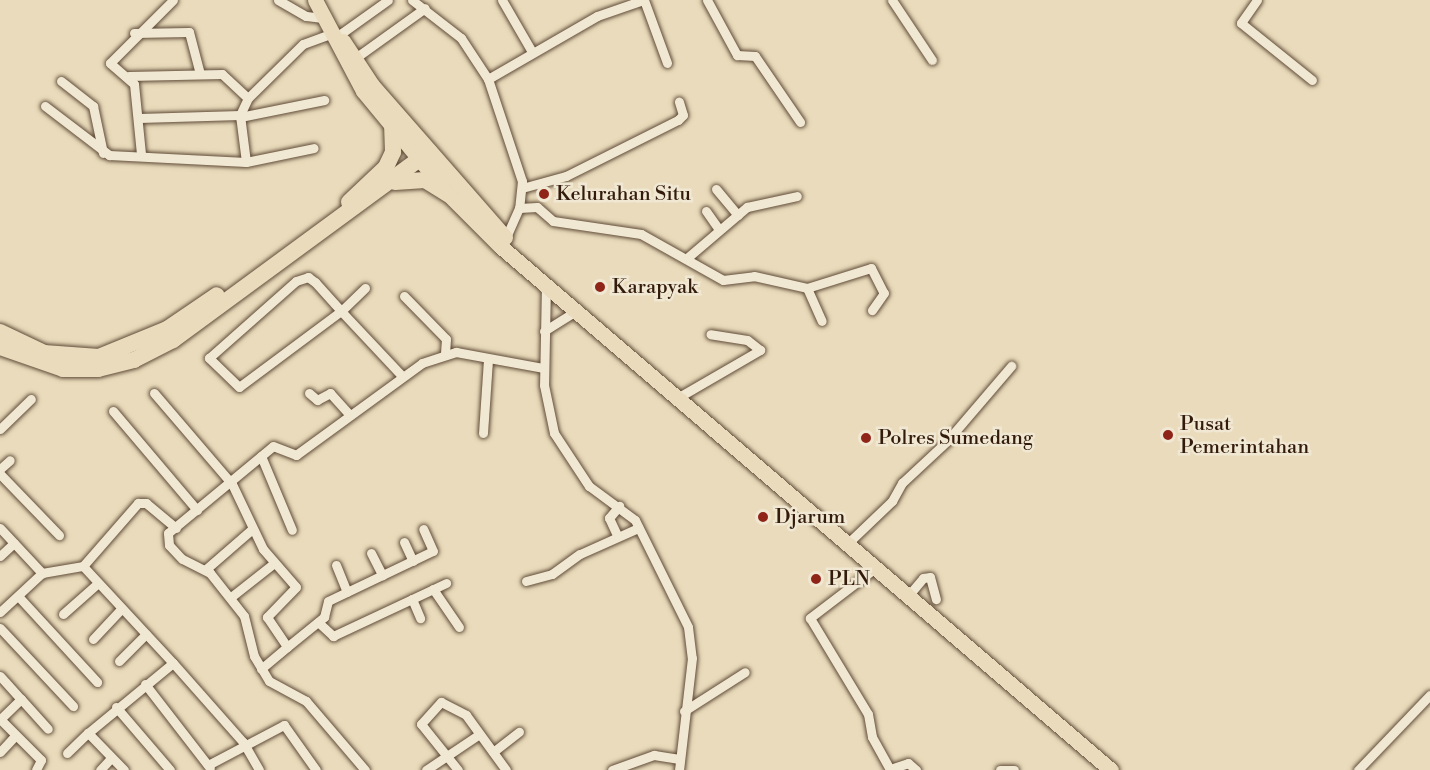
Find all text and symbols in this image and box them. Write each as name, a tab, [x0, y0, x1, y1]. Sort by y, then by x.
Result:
place label: Kelurahan Situ	[556, 182, 691, 206]
marker: Kelurahan Situ	[537, 187, 551, 201]
place label: Karapyak	[612, 275, 698, 299]
marker: Karapyak	[593, 280, 607, 294]
place label: Pusat Pemerintahan	[1180, 412, 1309, 459]
place label: Polres Sumedang	[878, 426, 1033, 450]
marker: Pusat Pemerintahan	[1161, 428, 1175, 442]
marker: Polres Sumedang	[859, 431, 873, 445]
place label: Djarum	[775, 505, 845, 529]
marker: Djarum	[756, 510, 770, 524]
place label: PLN	[828, 567, 870, 591]
marker: PLN	[809, 572, 823, 586]

